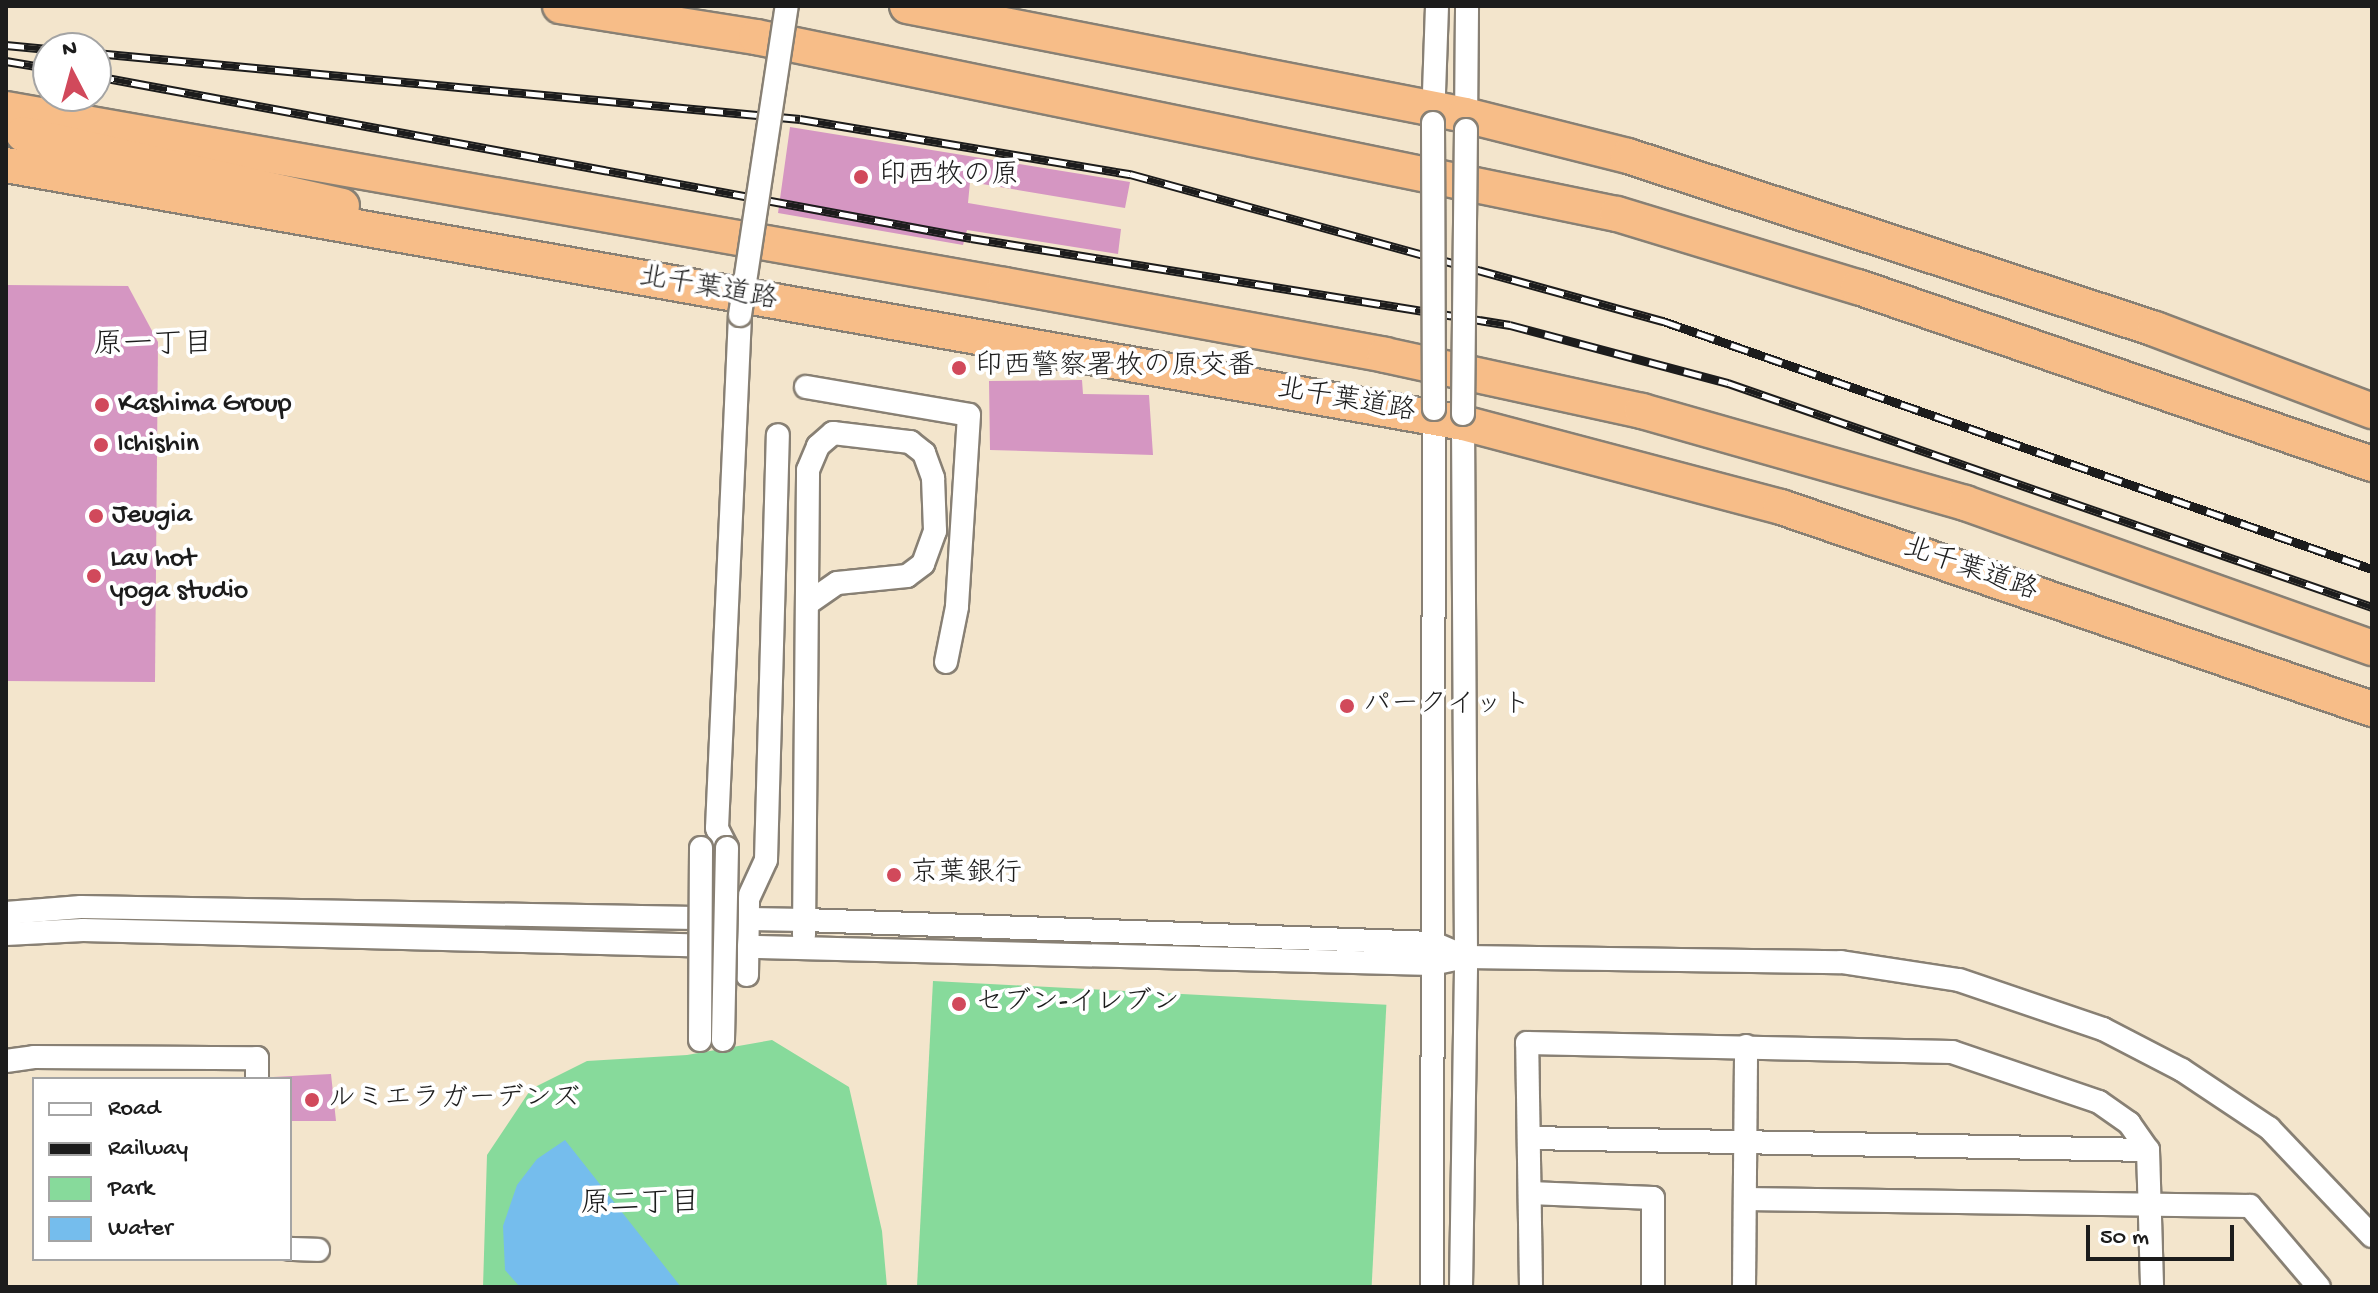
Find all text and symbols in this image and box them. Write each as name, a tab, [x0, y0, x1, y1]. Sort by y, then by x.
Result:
north arrow	[32, 32, 112, 112]
text: N	[61, 36, 78, 64]
place label: 印西牧の原	[879, 160, 1019, 194]
marker: 印西牧の原	[850, 166, 872, 188]
street label: 北千葉道路	[636, 261, 780, 319]
district label: 原一丁目	[93, 329, 213, 365]
place label: 印西警察署牧の原交番	[975, 351, 1255, 385]
marker: 印西警察署牧の原交番	[950, 359, 968, 377]
street label: 北千葉道路	[1274, 373, 1418, 431]
place label: Kashima Group	[118, 388, 291, 422]
marker: Kashima Group	[93, 396, 111, 414]
place label: Ichishin	[117, 428, 199, 462]
marker: Ichishin	[92, 436, 110, 454]
place label: Jeugia	[112, 499, 192, 533]
marker: Jeugia	[87, 507, 105, 525]
street label: 北千葉道路	[1898, 532, 2042, 610]
place label: Lav hot yoga studio	[110, 543, 248, 609]
marker: Lav hot yoga studio	[85, 567, 103, 585]
place label: パークイット	[1363, 689, 1531, 723]
marker: パークイット	[1338, 697, 1356, 715]
place label: 京葉銀行	[910, 858, 1022, 892]
marker: 京葉銀行	[885, 866, 903, 884]
place label: セブン-イレブン	[975, 987, 1180, 1021]
marker: セブン-イレブン	[950, 995, 968, 1013]
legend	[32, 1077, 292, 1261]
place label: ルミエラガーデンズ	[328, 1083, 580, 1117]
marker: ルミエラガーデンズ	[303, 1091, 321, 1109]
text: Road	[108, 1095, 160, 1124]
text: Railway	[108, 1135, 188, 1164]
text: Park	[108, 1175, 154, 1204]
district label: 原二丁目	[580, 1188, 700, 1224]
scale bar	[2090, 1209, 2238, 1259]
text: Water	[108, 1215, 172, 1244]
text: 50 m	[2100, 1224, 2149, 1253]

